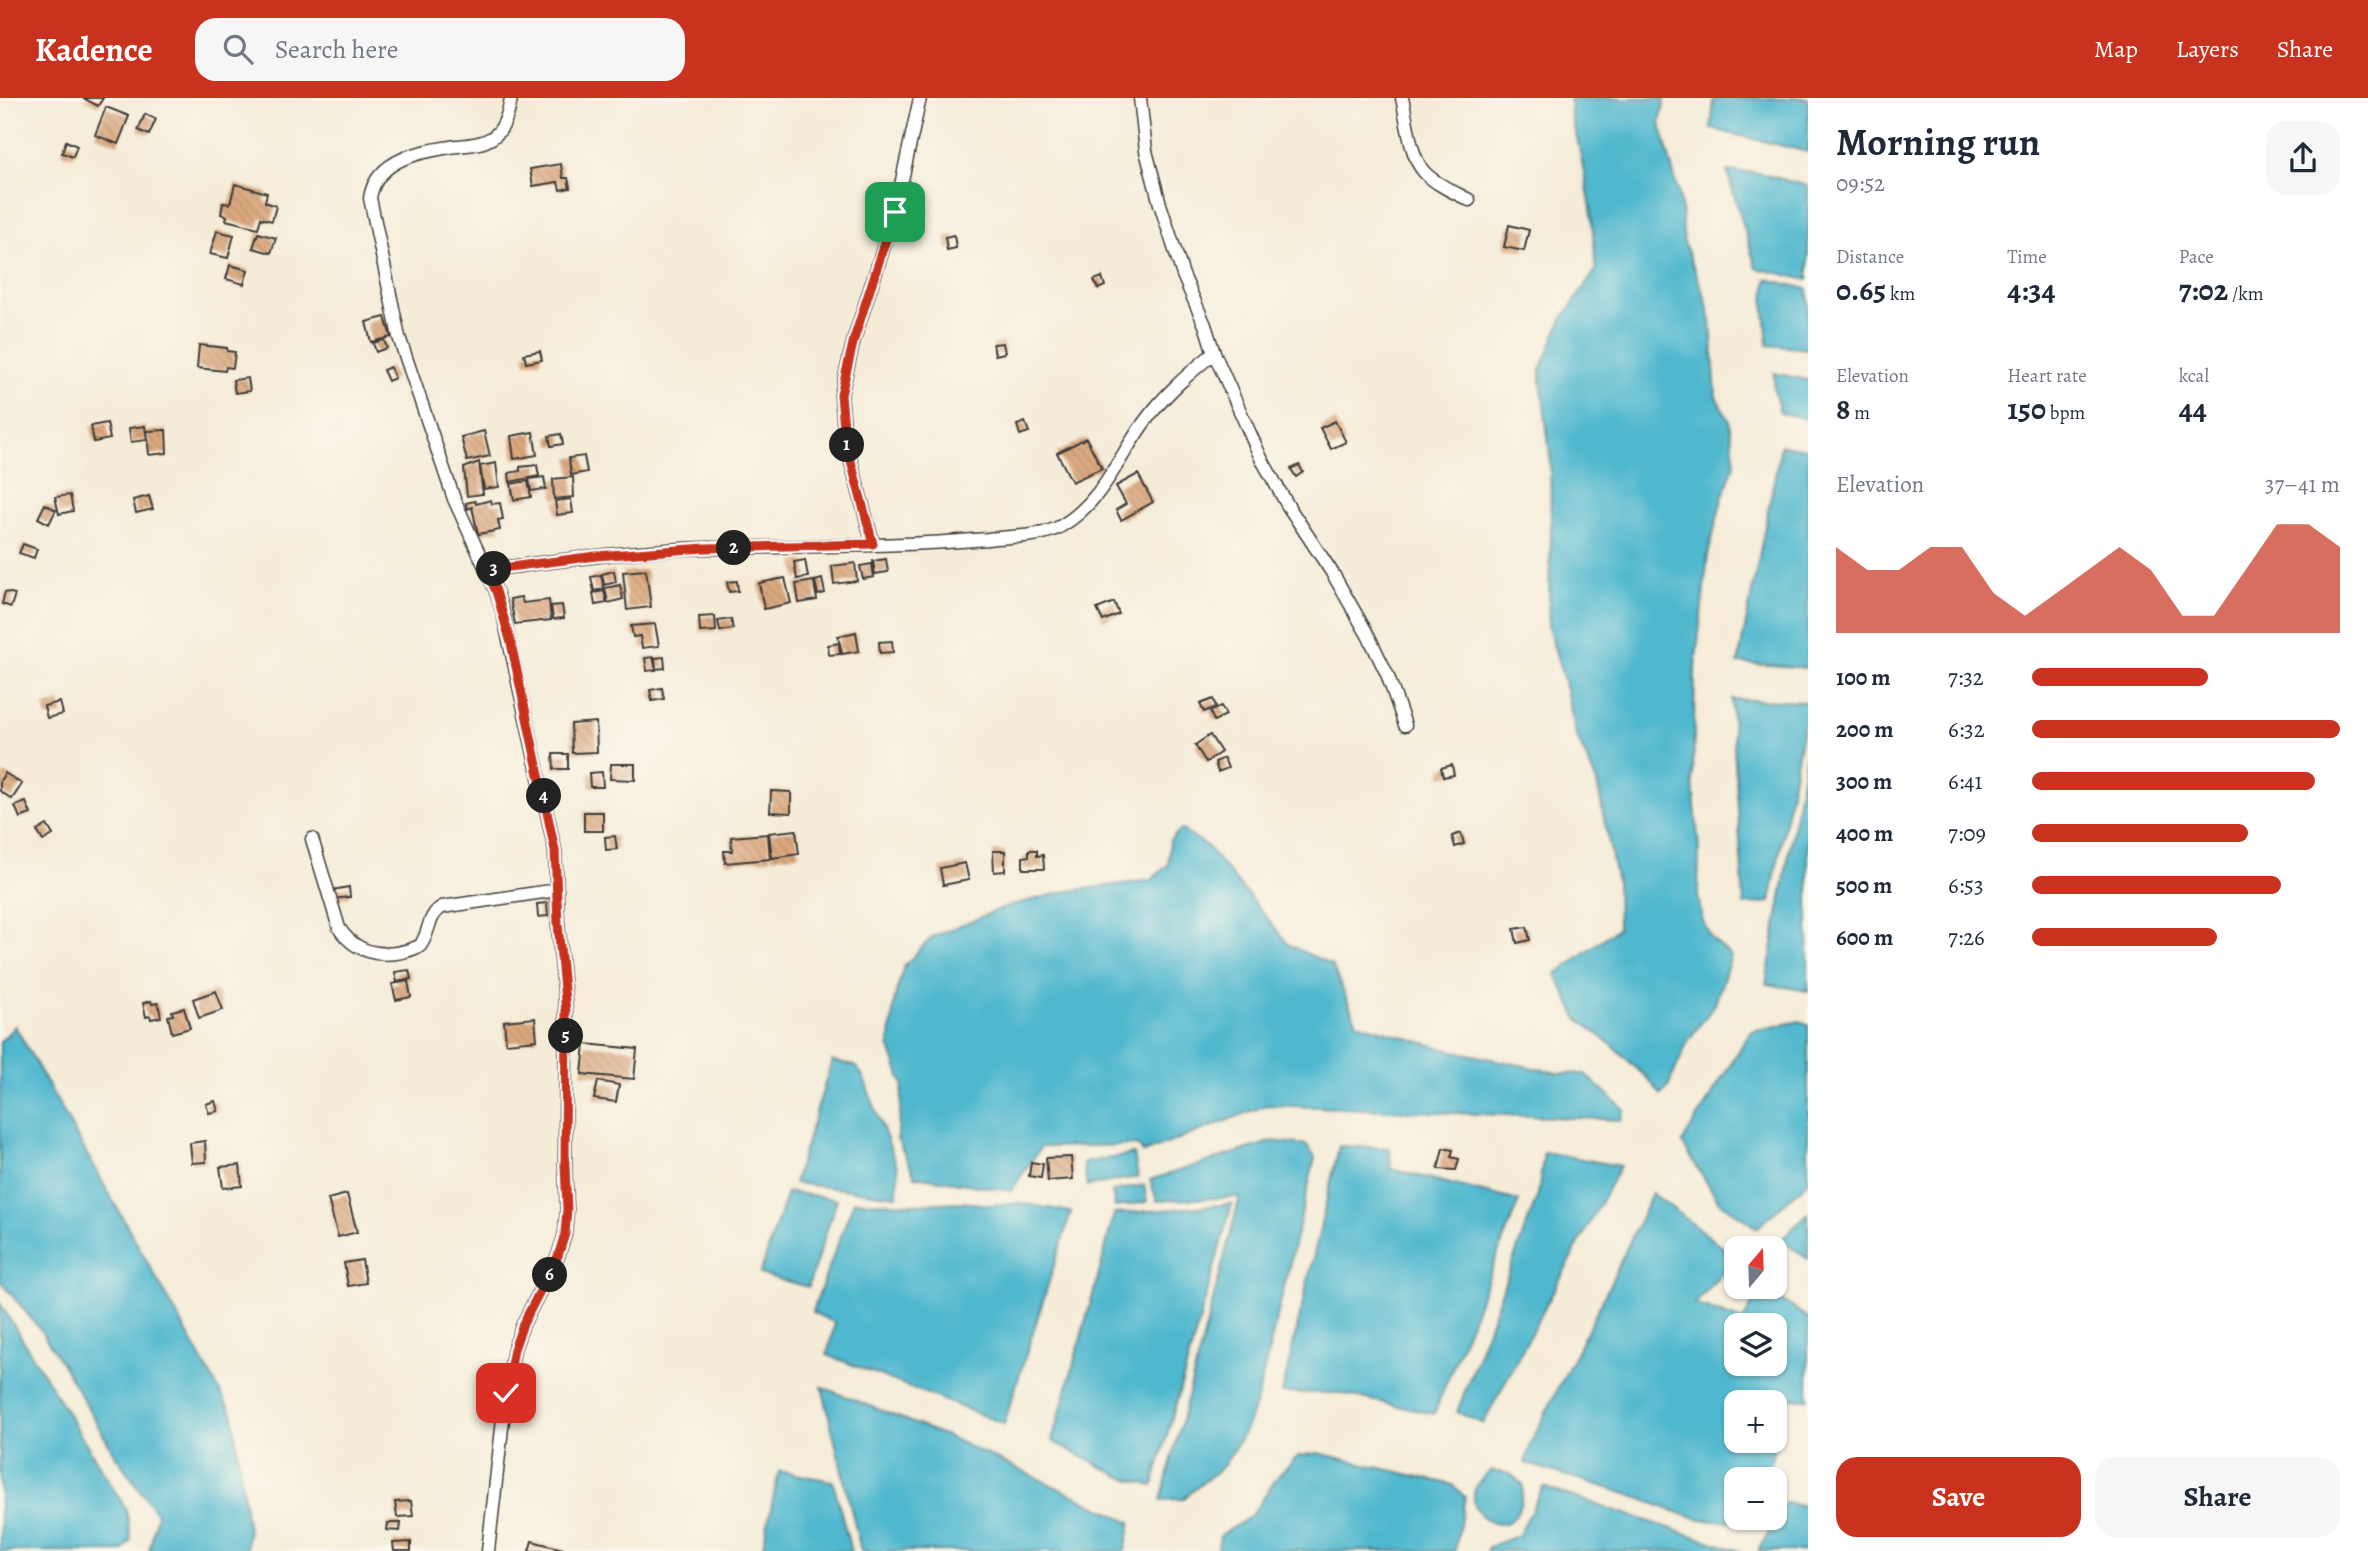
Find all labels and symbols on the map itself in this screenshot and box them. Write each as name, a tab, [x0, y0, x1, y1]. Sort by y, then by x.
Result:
pin	[865, 182, 925, 242]
pin: 1	[830, 428, 864, 462]
pin: 2	[716, 531, 752, 566]
pin: 3	[476, 552, 512, 587]
pin: 4	[526, 778, 562, 814]
pin: 5	[548, 1018, 584, 1054]
north arrow	[1724, 1236, 1787, 1298]
pin: 6	[532, 1258, 568, 1292]
pin	[476, 1363, 536, 1423]

